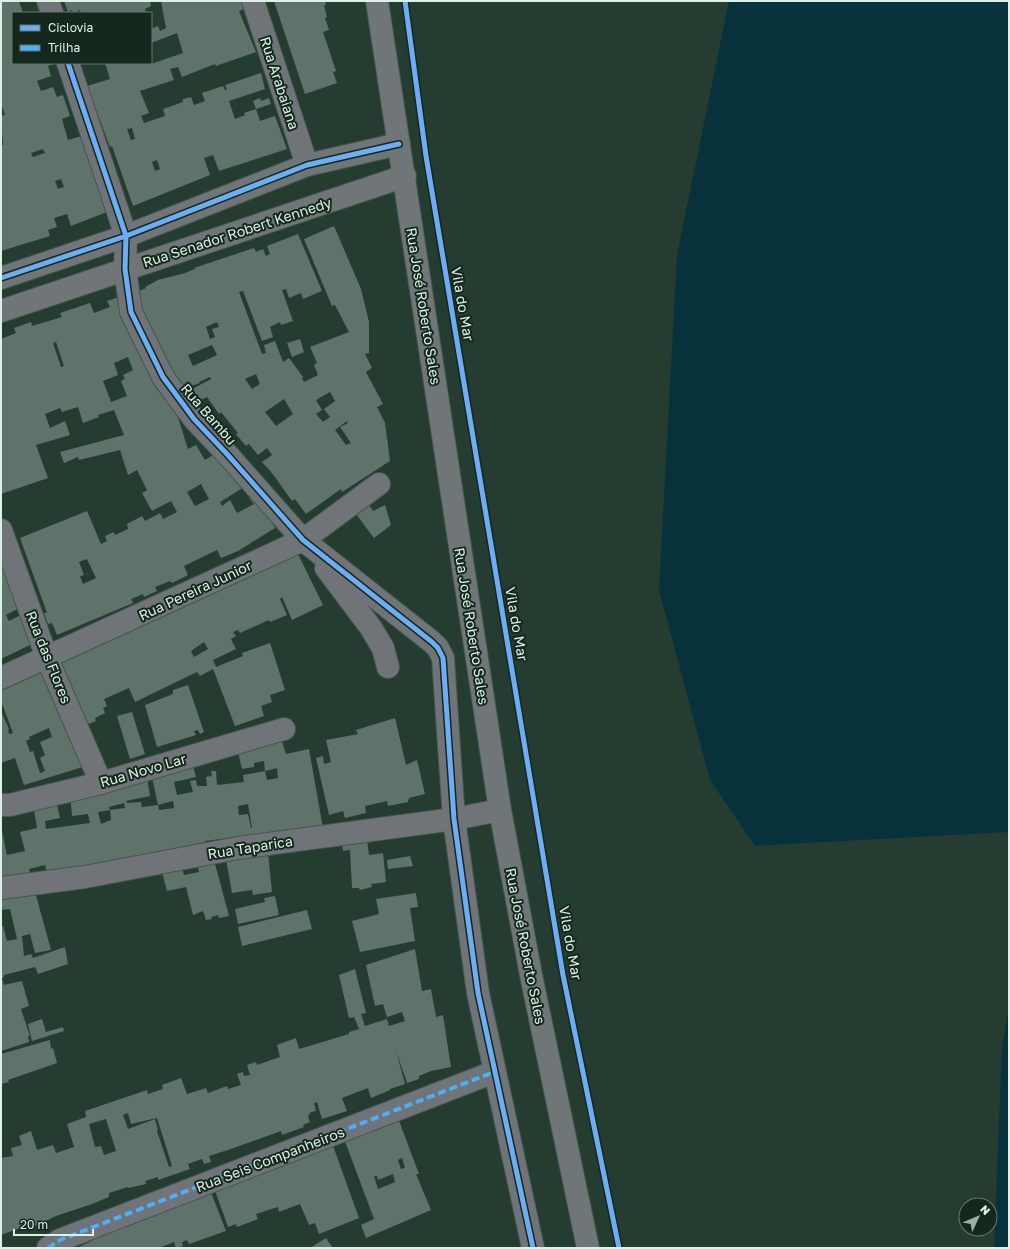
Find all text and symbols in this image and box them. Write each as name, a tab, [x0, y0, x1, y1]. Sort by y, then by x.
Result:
legend	[12, 12, 152, 64]
text: Ciclovia	[48, 20, 93, 35]
street label: Rua Arabaiana	[257, 35, 303, 131]
text: Trilha	[48, 40, 80, 55]
street label: Rua Senador Robert Kennedy	[141, 193, 334, 271]
street label: Rua José Roberto Sales	[403, 226, 445, 386]
street label: Vila do Mar	[448, 266, 478, 343]
street label: Rua Bambu	[178, 380, 240, 448]
street label: Rua José Roberto Sales	[451, 546, 493, 706]
street label: Rua Pereira Junior	[136, 556, 255, 624]
street label: Vila do Mar	[502, 586, 532, 663]
street label: Rua das Flores	[23, 608, 75, 706]
street label: Rua Novo Lar	[98, 749, 189, 790]
street label: Rua Taparica	[206, 832, 294, 862]
street label: Rua José Roberto Sales	[503, 866, 549, 1026]
street label: Vila do Mar	[556, 905, 586, 982]
street label: Rua Seis Companheiros	[193, 1123, 347, 1195]
north arrow	[958, 1197, 998, 1237]
text: N	[978, 1202, 993, 1217]
scale bar	[14, 1211, 93, 1237]
text: 20 m	[20, 1217, 48, 1232]

